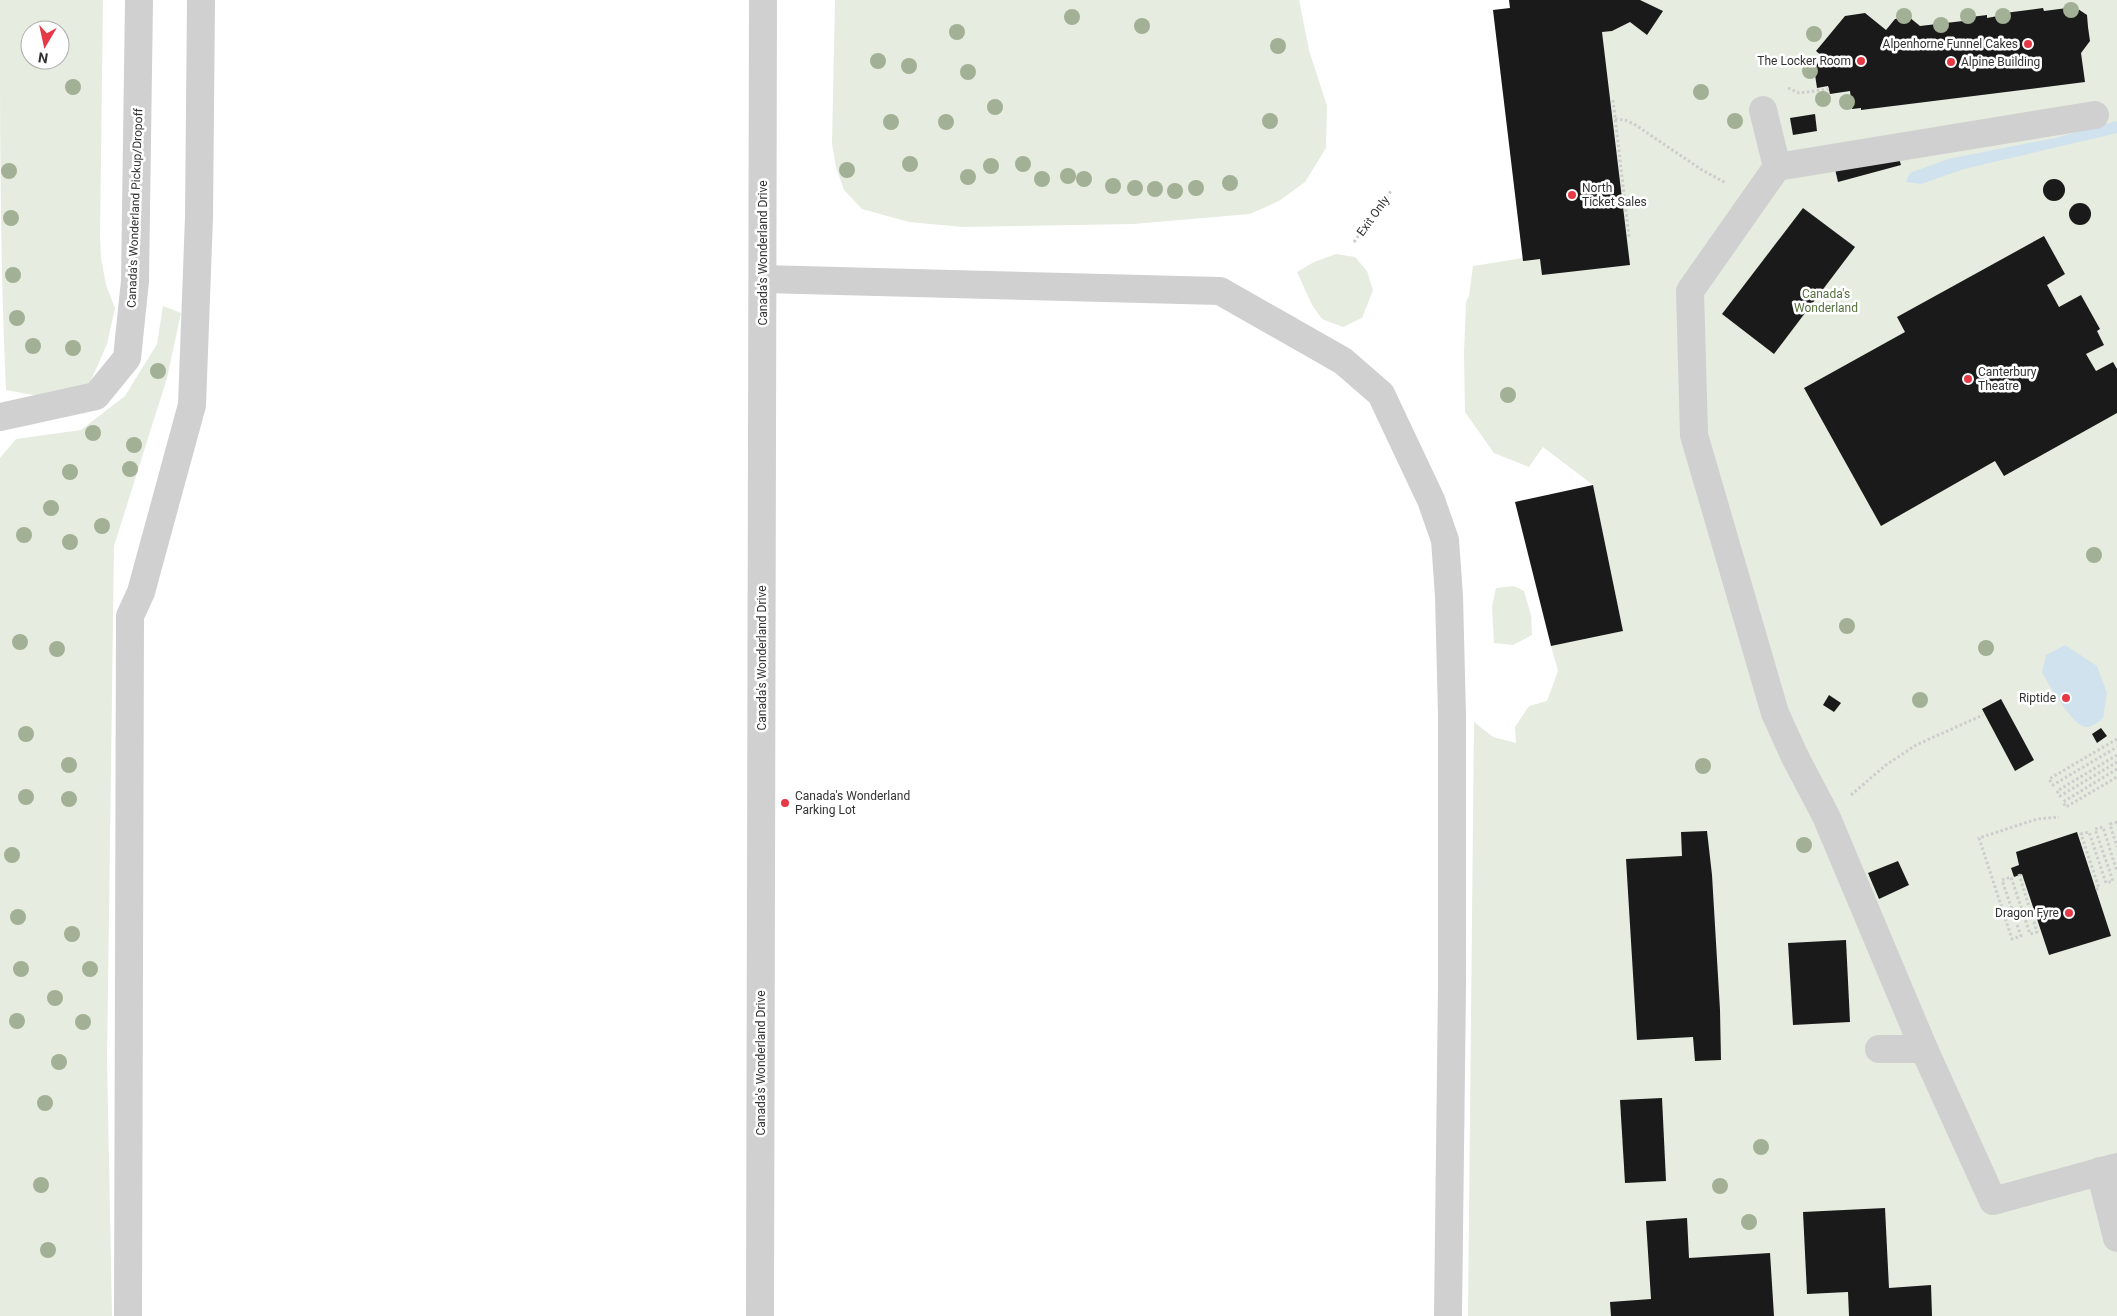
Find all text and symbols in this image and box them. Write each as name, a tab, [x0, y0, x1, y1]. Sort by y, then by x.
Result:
north arrow	[20, 20, 70, 70]
place label: Alpenhorne Funnel Cakes	[1883, 37, 2018, 51]
marker: Alpenhorne Funnel Cakes	[2022, 38, 2034, 50]
text: N	[37, 49, 49, 67]
place label: The Locker Room	[1757, 54, 1851, 68]
marker: The Locker Room	[1855, 55, 1867, 67]
place label: Alpine Building	[1961, 55, 2040, 69]
marker: Alpine Building	[1945, 56, 1957, 68]
street label: Canada's Wonderland Pickup/Dropoff	[125, 107, 146, 308]
street label: Canada's Wonderland Drive	[756, 180, 770, 326]
place label: North Ticket Sales	[1582, 181, 1647, 209]
marker: North Ticket Sales	[1566, 189, 1578, 201]
street label: Exit Only	[1354, 193, 1392, 239]
park label: Canada's Wonderland	[1794, 287, 1858, 315]
place label: Canterbury Theatre	[1978, 365, 2037, 393]
marker: Canterbury Theatre	[1962, 373, 1974, 385]
street label: Canada's Wonderland Drive	[755, 585, 769, 731]
place label: Riptide	[2019, 691, 2056, 705]
marker: Riptide	[2060, 692, 2072, 704]
place label: Canada's Wonderland Parking Lot	[795, 789, 910, 817]
marker: Canada's Wonderland Parking Lot	[779, 797, 791, 809]
place label: Dragon Fyre	[1995, 906, 2059, 920]
marker: Dragon Fyre	[2063, 907, 2075, 919]
street label: Canada's Wonderland Drive	[754, 990, 768, 1136]

